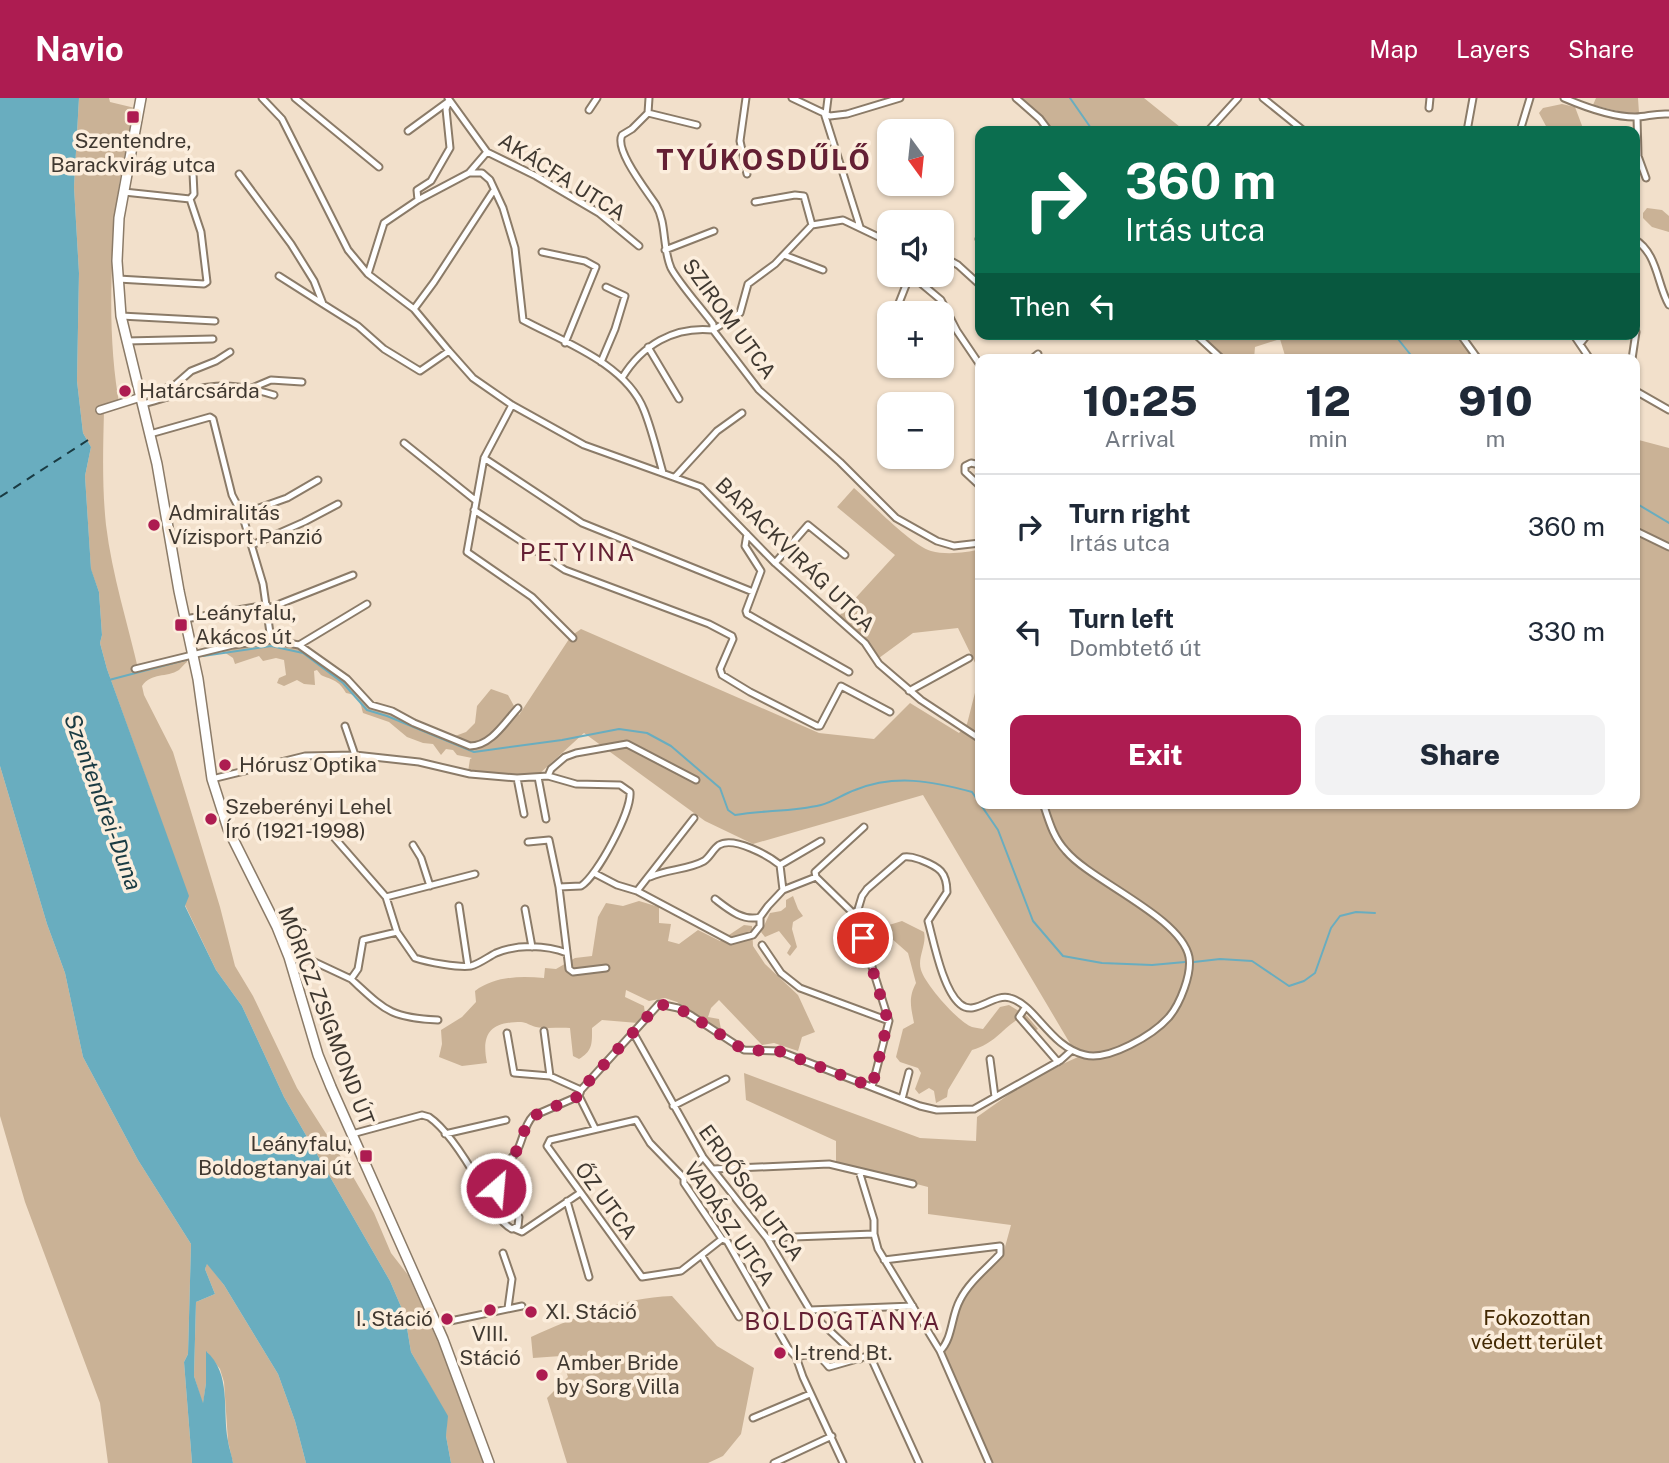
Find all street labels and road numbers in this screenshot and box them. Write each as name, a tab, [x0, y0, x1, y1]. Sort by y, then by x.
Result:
street label: AKÁCFA UTCA	[494, 127, 631, 226]
street label: SZIROM UTCA	[677, 254, 781, 384]
street label: BARACKVIRÁG UTCA	[711, 472, 880, 637]
street label: MÓRICZ ZSIGMOND ÚT	[273, 903, 380, 1129]
street label: ERDŐSOR UTCA	[694, 1120, 809, 1266]
street label: ŐZ UTCA	[570, 1157, 643, 1244]
street label: VADÁSZ UTCA	[679, 1157, 780, 1290]

